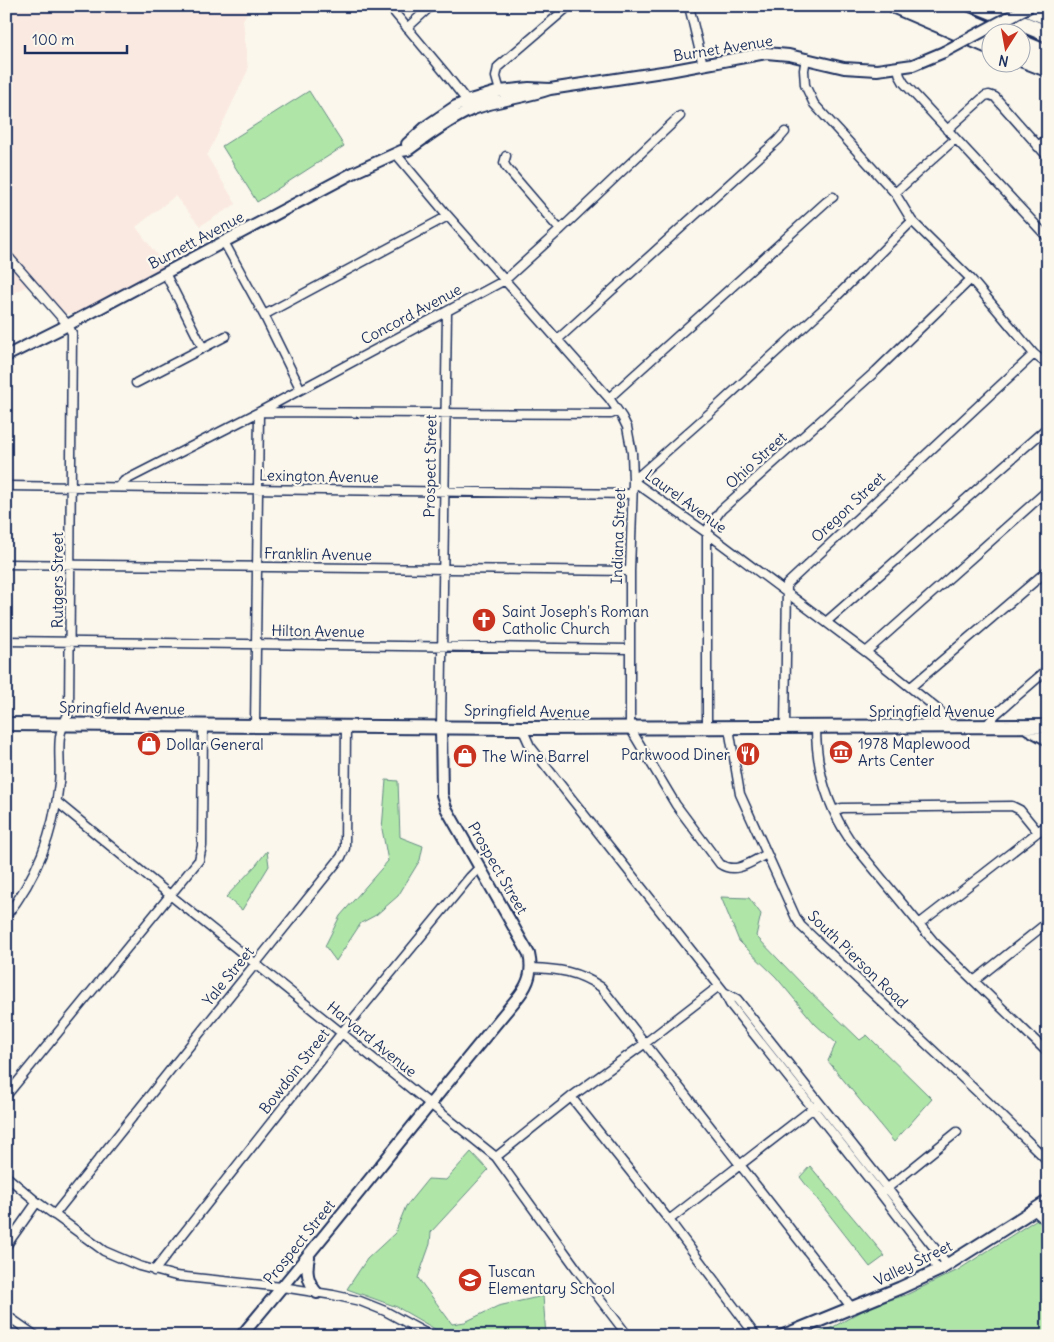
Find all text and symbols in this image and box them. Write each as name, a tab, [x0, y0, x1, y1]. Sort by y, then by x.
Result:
scale bar	[25, 22, 128, 54]
north arrow	[982, 22, 1032, 72]
text: 100 m	[32, 30, 74, 49]
street label: Burnet Avenue	[672, 31, 774, 65]
text: N	[997, 51, 1010, 71]
street label: Burnett Avenue	[145, 207, 247, 273]
street label: Concord Avenue	[357, 279, 465, 349]
street label: Prospect Street	[420, 414, 440, 518]
street label: Ohio Street	[722, 428, 790, 492]
street label: Lexington Avenue	[259, 465, 379, 487]
street label: Laurel Avenue	[641, 465, 731, 537]
street label: Oregon Street	[807, 468, 889, 546]
street label: Indiana Street	[607, 487, 629, 585]
street label: Rutgers Street	[48, 532, 67, 628]
street label: Franklin Avenue	[264, 544, 372, 564]
place label: Saint Joseph's Roman Catholic Church	[502, 602, 649, 638]
church icon: Saint Joseph's Roman Catholic Church	[471, 607, 497, 633]
street label: Hilton Avenue	[271, 621, 365, 641]
street label: Springfield Avenue	[59, 697, 185, 719]
street label: Springfield Avenue	[464, 700, 590, 722]
street label: Springfield Avenue	[869, 702, 995, 721]
shop icon: Dollar General	[136, 731, 162, 757]
place label: 1978 Maplewood Arts Center	[858, 734, 970, 770]
place label: Dollar General	[166, 735, 264, 754]
museum icon: 1978 Maplewood Arts Center	[828, 739, 854, 765]
restaurant icon: Parkwood Diner	[735, 741, 761, 767]
shop icon: The Wine Barrel	[452, 743, 478, 769]
place label: Parkwood Diner	[621, 745, 730, 764]
place label: The Wine Barrel	[482, 747, 589, 766]
street label: Prospect Street	[464, 819, 532, 917]
street label: South Pierson Road	[804, 906, 912, 1012]
street label: Yale Street	[198, 942, 258, 1010]
street label: Harvard Avenue	[323, 997, 421, 1081]
street label: Bowdoin Street	[255, 1025, 333, 1117]
street label: Prospect Street	[259, 1196, 339, 1288]
street label: Valley Street	[871, 1236, 955, 1290]
place label: Tuscan Elementary School	[488, 1262, 615, 1298]
school or university icon: Tuscan Elementary School	[457, 1267, 483, 1293]

